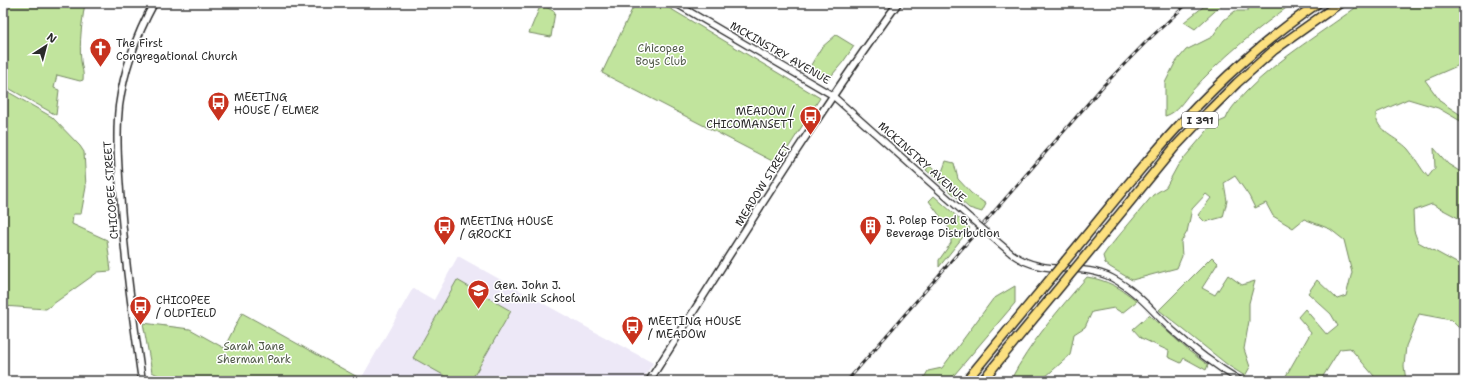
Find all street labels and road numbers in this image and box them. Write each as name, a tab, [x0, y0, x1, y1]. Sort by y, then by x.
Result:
street label: MCKINSTRY AVENUE	[727, 18, 833, 88]
road number: I 391	[1182, 112, 1218, 128]
street label: MCKINSTRY AVENUE	[875, 118, 969, 206]
street label: CHICOPEE STREET	[100, 140, 122, 240]
street label: MEADOW STREET	[732, 141, 795, 229]

